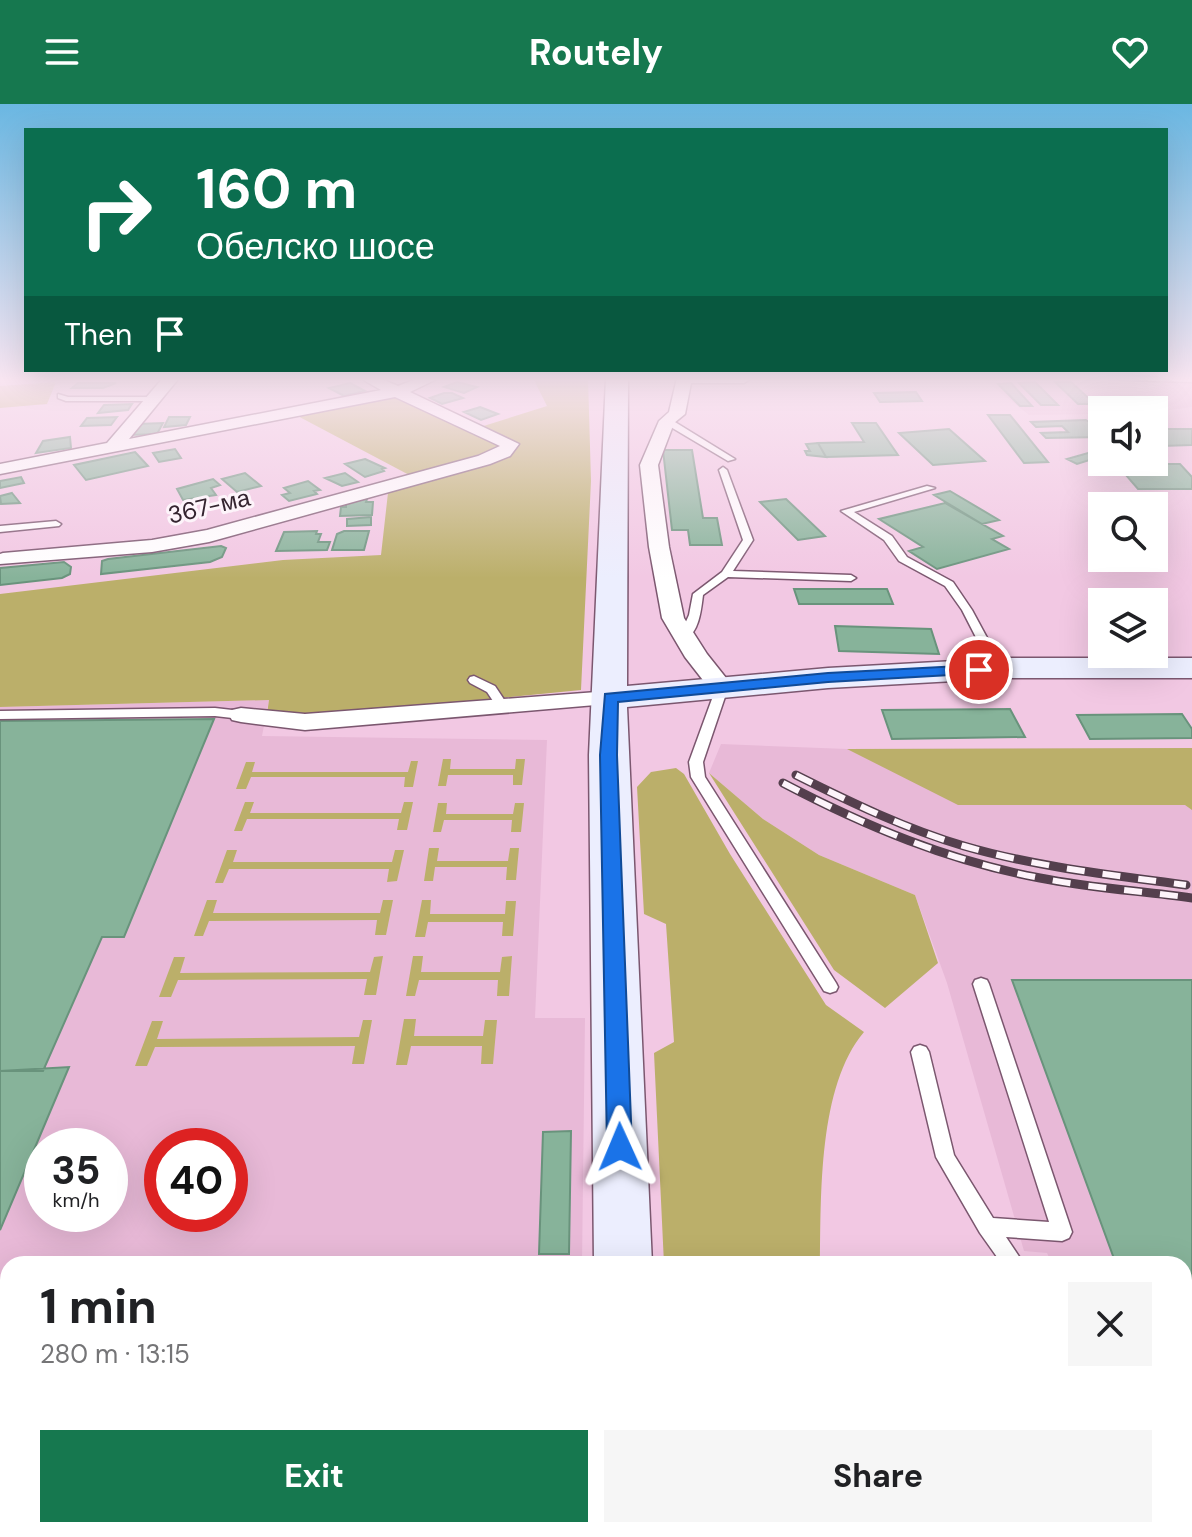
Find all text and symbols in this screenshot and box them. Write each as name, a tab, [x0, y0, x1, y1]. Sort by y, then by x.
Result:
text: Routely	[529, 29, 663, 76]
icon: menu	[40, 30, 84, 74]
icon: heart	[1108, 30, 1152, 74]
text: 160 m	[196, 152, 357, 225]
icon: right	[64, 160, 168, 264]
text: Обелско шосе	[196, 223, 435, 270]
icon: arrive	[148, 312, 192, 356]
text: Then	[64, 315, 132, 354]
map controls	[1088, 396, 1168, 668]
button: sound	[1088, 396, 1168, 476]
street label: 367-ма	[165, 481, 254, 530]
button: search	[1088, 492, 1168, 572]
button: layers	[1088, 588, 1168, 668]
pin	[945, 636, 1013, 704]
icon: arrive	[957, 648, 1001, 692]
position arrow	[578, 1105, 662, 1189]
speed limit sign: 40	[144, 1128, 248, 1232]
text: 35	[52, 1144, 101, 1196]
text: km/h	[52, 1187, 100, 1213]
text: 1 min	[40, 1275, 157, 1338]
button: close	[1068, 1282, 1152, 1366]
text: 280 m · 13:15	[40, 1337, 190, 1371]
button: Exit	[40, 1430, 588, 1522]
button: Share	[604, 1430, 1152, 1522]

